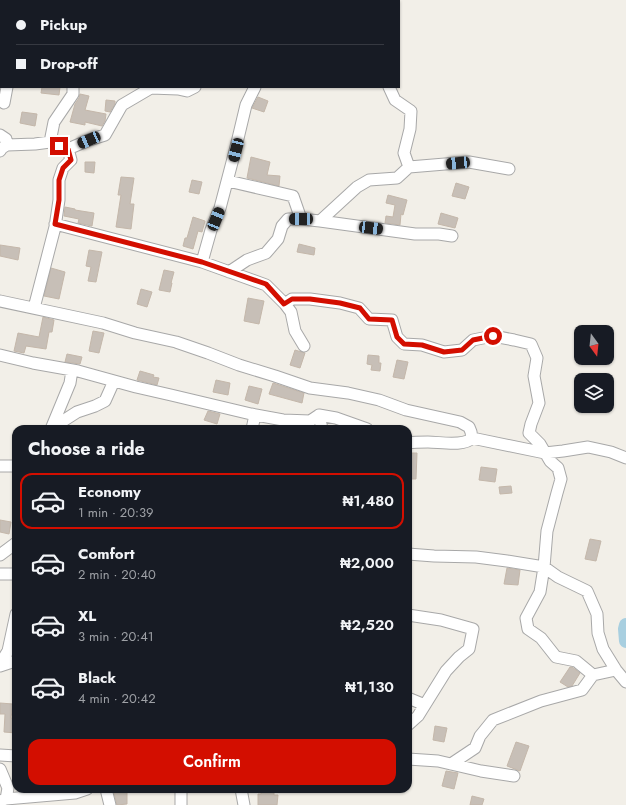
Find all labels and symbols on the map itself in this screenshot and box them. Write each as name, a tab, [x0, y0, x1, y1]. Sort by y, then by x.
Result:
car	[76, 130, 102, 150]
route end	[50, 137, 68, 155]
car	[227, 137, 245, 163]
car	[446, 156, 470, 170]
car	[206, 206, 226, 232]
car	[289, 213, 313, 225]
car	[358, 221, 384, 235]
north arrow	[574, 325, 614, 365]
route start	[484, 327, 502, 345]

